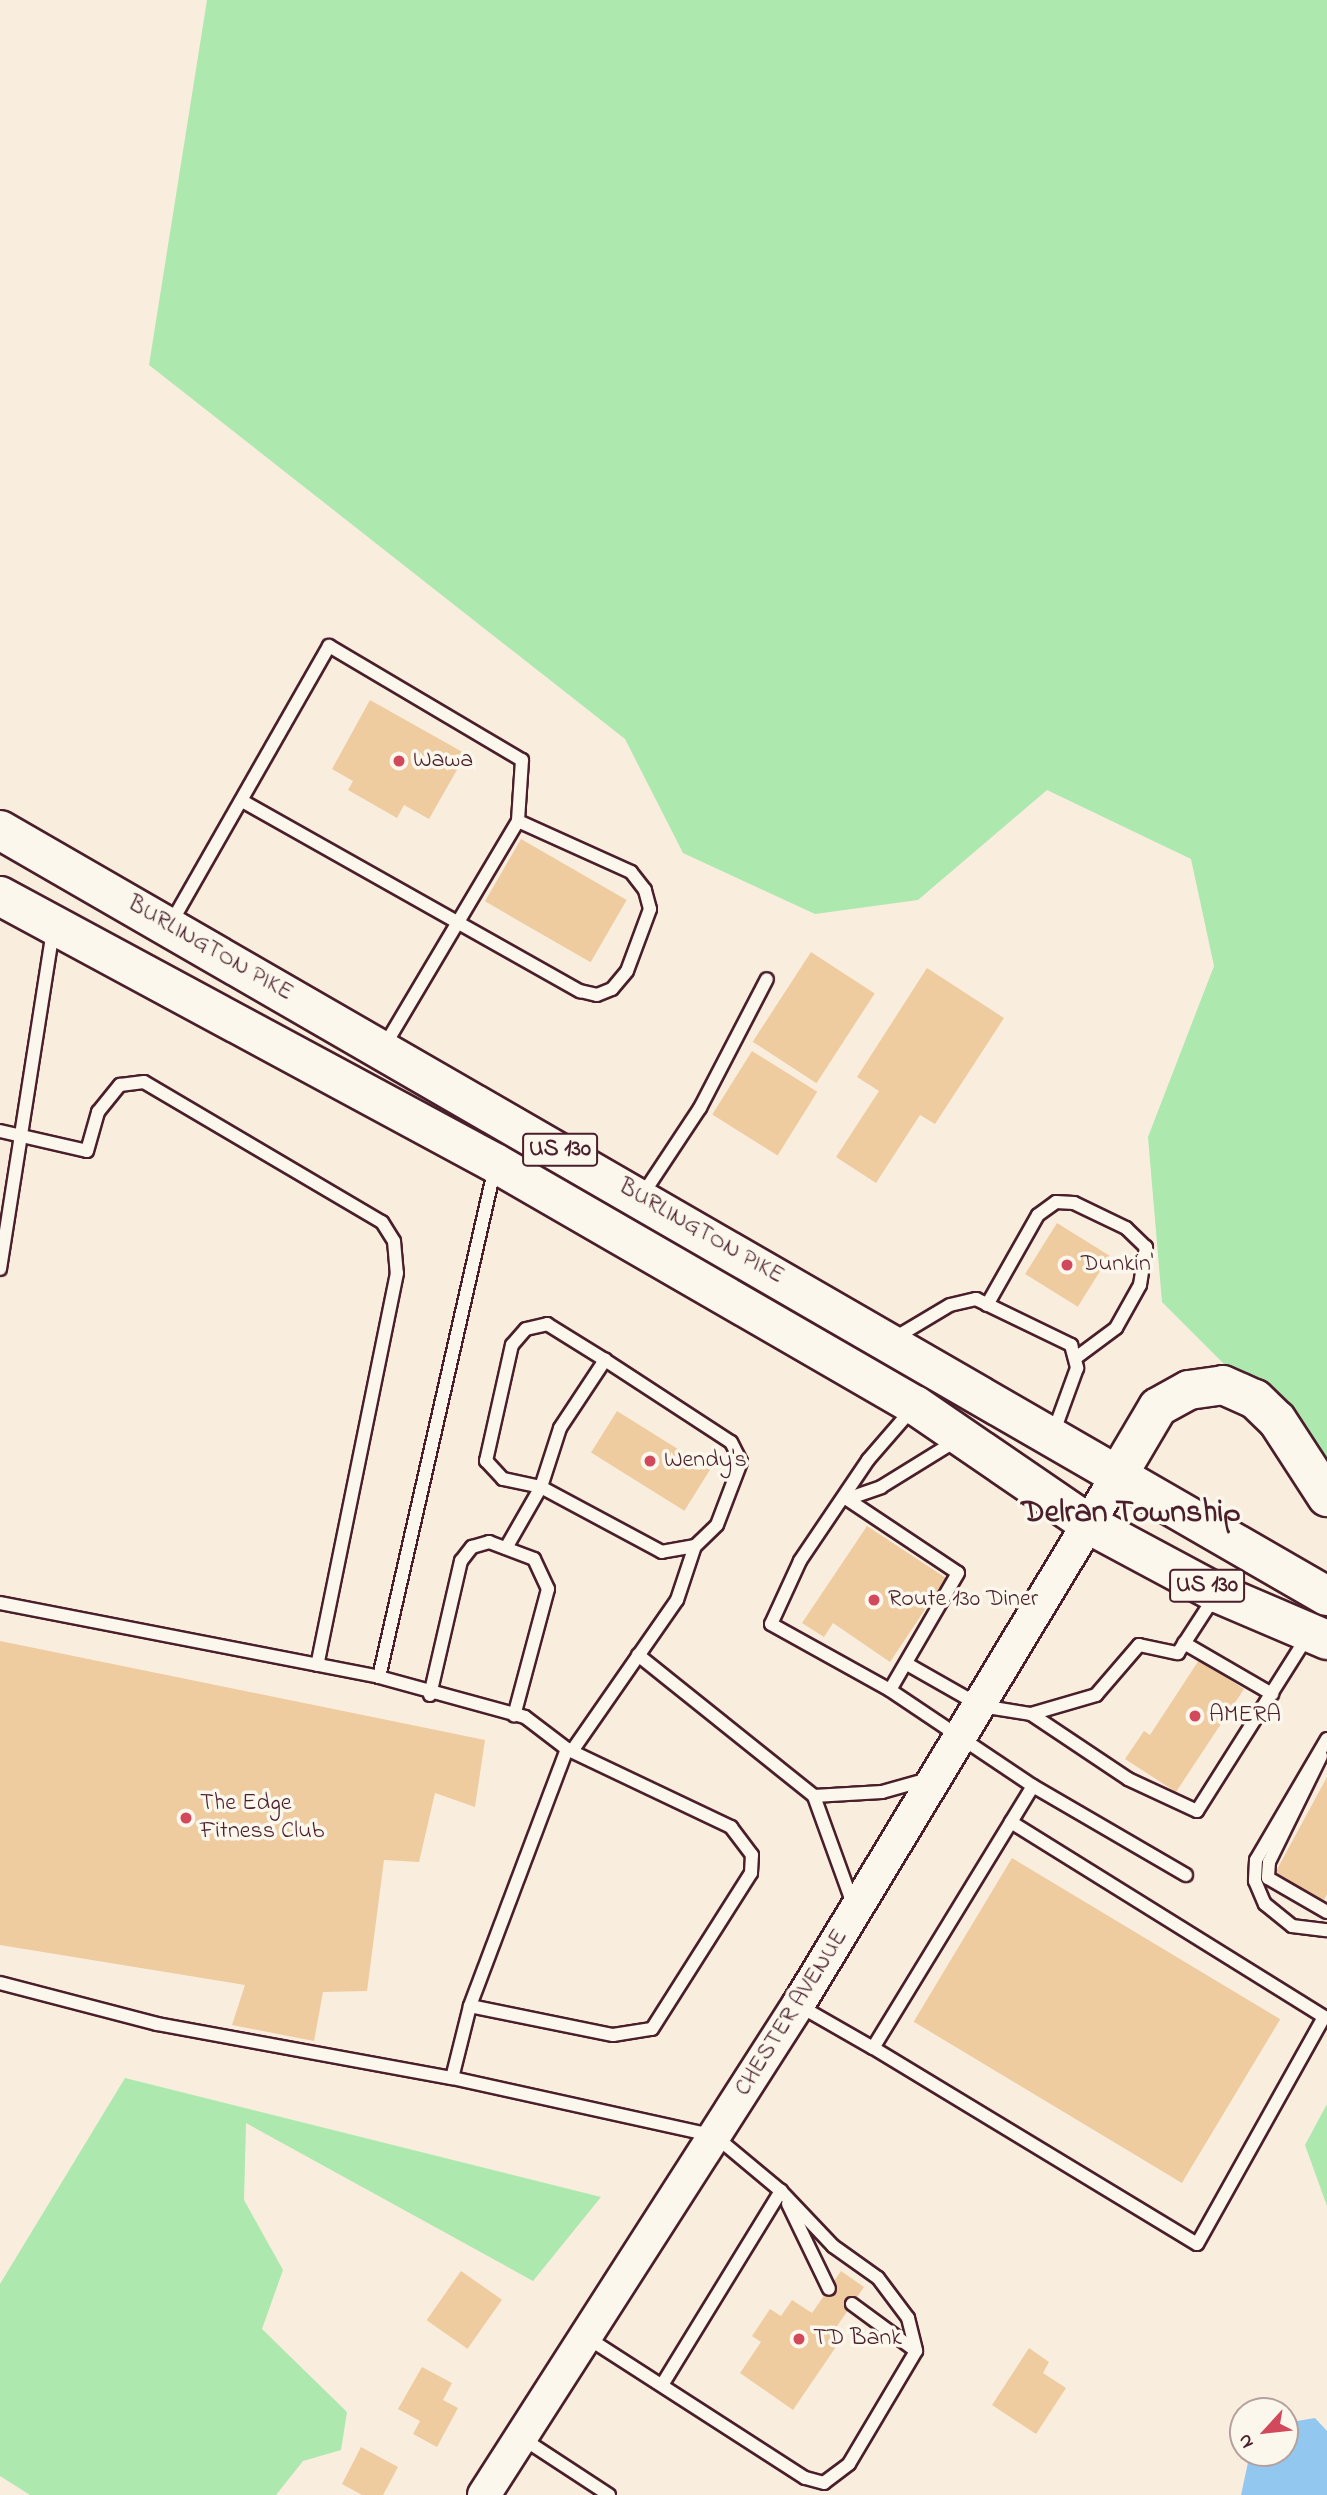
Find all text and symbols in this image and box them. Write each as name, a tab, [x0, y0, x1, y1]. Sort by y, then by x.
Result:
place label: Wawa	[413, 747, 473, 775]
marker: Wawa	[391, 753, 407, 769]
street label: BURLINGTON PIKE	[122, 890, 298, 1008]
road number: US 130	[522, 1130, 598, 1170]
street label: BURLINGTON PIKE	[613, 1173, 789, 1291]
place label: Dunkin'	[1081, 1251, 1153, 1279]
marker: Dunkin'	[1059, 1257, 1075, 1273]
place label: Wendy's	[664, 1447, 747, 1475]
marker: Wendy's	[642, 1453, 658, 1469]
district label: Delran Township	[1021, 1495, 1241, 1533]
road number: US 130	[1168, 1567, 1246, 1606]
place label: Route 130 Diner	[888, 1586, 1038, 1614]
marker: Route 130 Diner	[866, 1592, 882, 1608]
place label: AMERA	[1209, 1702, 1281, 1730]
marker: AMERA	[1187, 1708, 1203, 1724]
place label: The Edge Fitness Club	[200, 1790, 324, 1846]
marker: The Edge Fitness Club	[178, 1810, 194, 1826]
street label: CHESTER AVENUE	[729, 1924, 855, 2102]
place label: TD Bank	[813, 2325, 902, 2353]
marker: TD Bank	[791, 2331, 807, 2347]
north arrow	[1229, 2397, 1299, 2467]
text: N	[1232, 2429, 1262, 2453]

